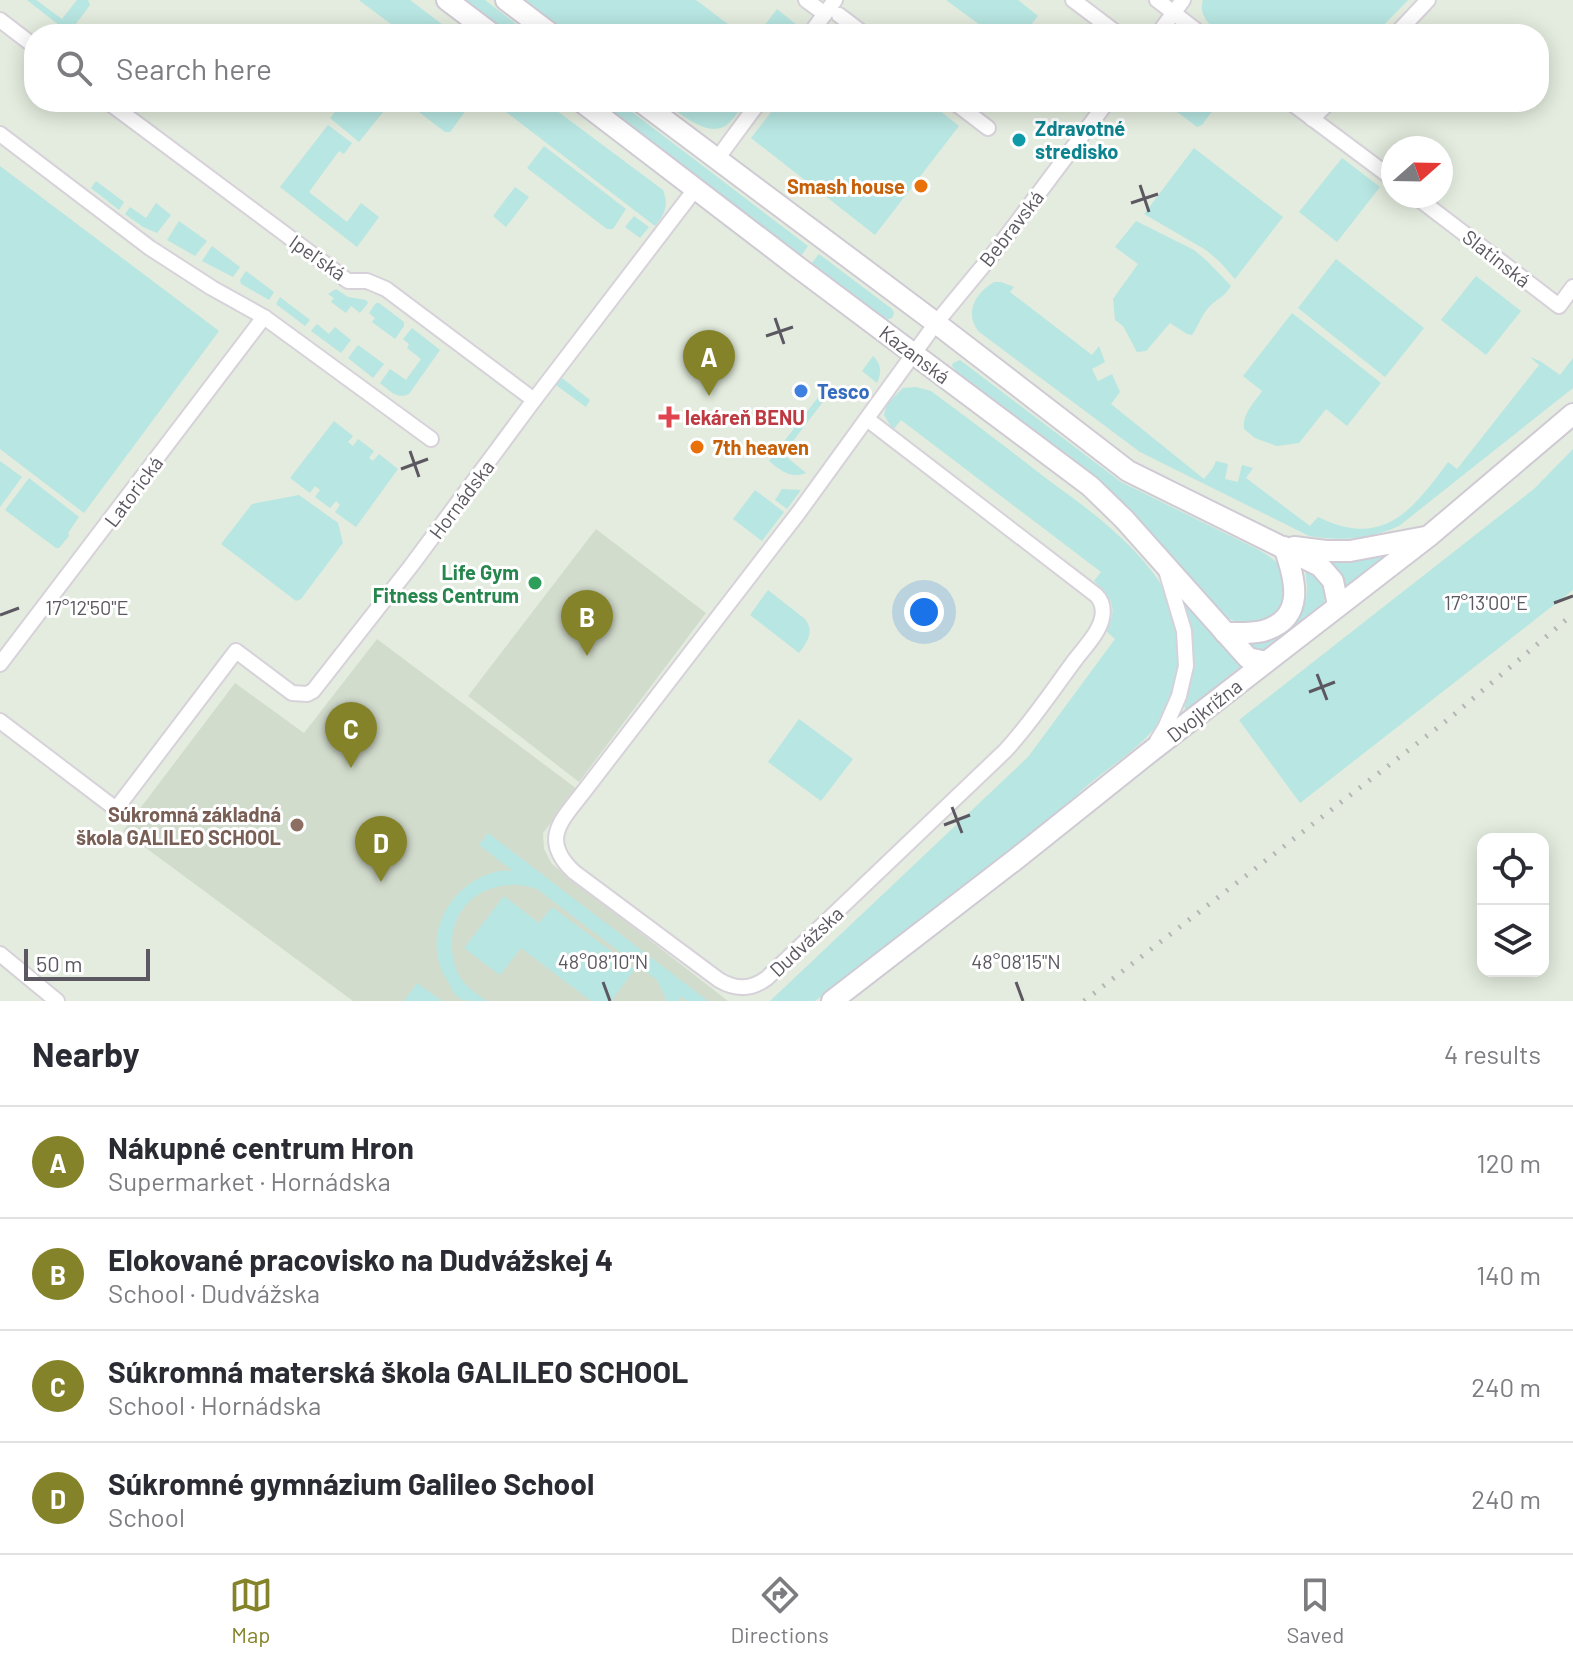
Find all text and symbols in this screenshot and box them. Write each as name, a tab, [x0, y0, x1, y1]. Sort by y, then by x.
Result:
search box	[24, 24, 1549, 112]
icon: search	[52, 46, 96, 90]
text: Search here	[116, 50, 272, 86]
place label: Zdravotné stredisko	[1035, 116, 1125, 163]
marker: Zdravotné stredisko	[1010, 131, 1028, 149]
north arrow	[1381, 136, 1453, 208]
place label: Smash house	[787, 174, 905, 198]
marker: Smash house	[912, 177, 930, 195]
street label: Bebravská	[974, 185, 1048, 271]
street label: Slatinská	[1458, 224, 1536, 292]
street label: Ipeľská	[285, 229, 351, 285]
street label: Kazanská	[875, 320, 955, 388]
pin: A	[683, 330, 735, 396]
place label: Tesco	[817, 379, 870, 403]
marker: Tesco	[792, 382, 810, 400]
place label: lekáreň BENU	[685, 405, 805, 429]
marker: lekáreň BENU	[660, 408, 678, 426]
place label: 7th heaven	[713, 435, 809, 459]
marker: 7th heaven	[688, 438, 706, 456]
street label: Latorická	[99, 451, 167, 531]
street label: Hornádska	[424, 455, 498, 543]
place label: Life Gym Fitness Centrum	[373, 560, 519, 607]
marker: Life Gym Fitness Centrum	[526, 574, 544, 592]
pin: B	[561, 590, 613, 656]
text: 17°13'00"E	[1444, 590, 1528, 614]
your location	[904, 592, 944, 632]
text: 17°12'50"E	[45, 595, 129, 619]
street label: Dvojkrížna	[1162, 673, 1246, 747]
pin: C	[325, 702, 377, 768]
place label: Súkromná základná škola GALILEO SCHOOL	[76, 802, 281, 849]
marker: Súkromná základná škola GALILEO SCHOOL	[288, 816, 306, 834]
pin: D	[355, 816, 407, 882]
map controls	[1477, 833, 1549, 977]
button: locate	[1477, 833, 1549, 905]
street label: Dudvážska	[764, 901, 848, 981]
button: layers	[1477, 905, 1549, 977]
scale bar	[24, 945, 150, 981]
text: 48°08'10"N	[558, 949, 648, 973]
text: 48°08'15"N	[971, 949, 1061, 973]
text: 50 m	[36, 950, 82, 976]
text: Nearby	[32, 1033, 140, 1074]
text: 4 results	[1444, 1038, 1541, 1069]
text: Nákupné centrum Hron	[108, 1129, 414, 1165]
text: A	[49, 1147, 67, 1178]
text: 120 m	[1477, 1147, 1541, 1178]
text: Supermarket · Hornádska	[108, 1165, 391, 1196]
text: Elokované pracovisko na Dudvážskej 4	[108, 1241, 613, 1277]
text: B	[50, 1259, 66, 1290]
text: 140 m	[1476, 1259, 1541, 1290]
text: School · Dudvážska	[108, 1277, 320, 1308]
text: Súkromná materská škola GALILEO SCHOOL	[108, 1353, 688, 1389]
text: C	[50, 1371, 66, 1402]
text: 240 m	[1471, 1371, 1541, 1402]
text: School · Hornádska	[108, 1389, 321, 1420]
text: Súkromné gymnázium Galileo School	[108, 1465, 594, 1501]
text: D	[50, 1483, 66, 1514]
text: 240 m	[1471, 1483, 1541, 1514]
text: School	[108, 1501, 185, 1532]
tab: Map	[229, 1573, 273, 1647]
tab: Directions	[730, 1573, 829, 1647]
tab: Saved	[1286, 1573, 1344, 1647]

